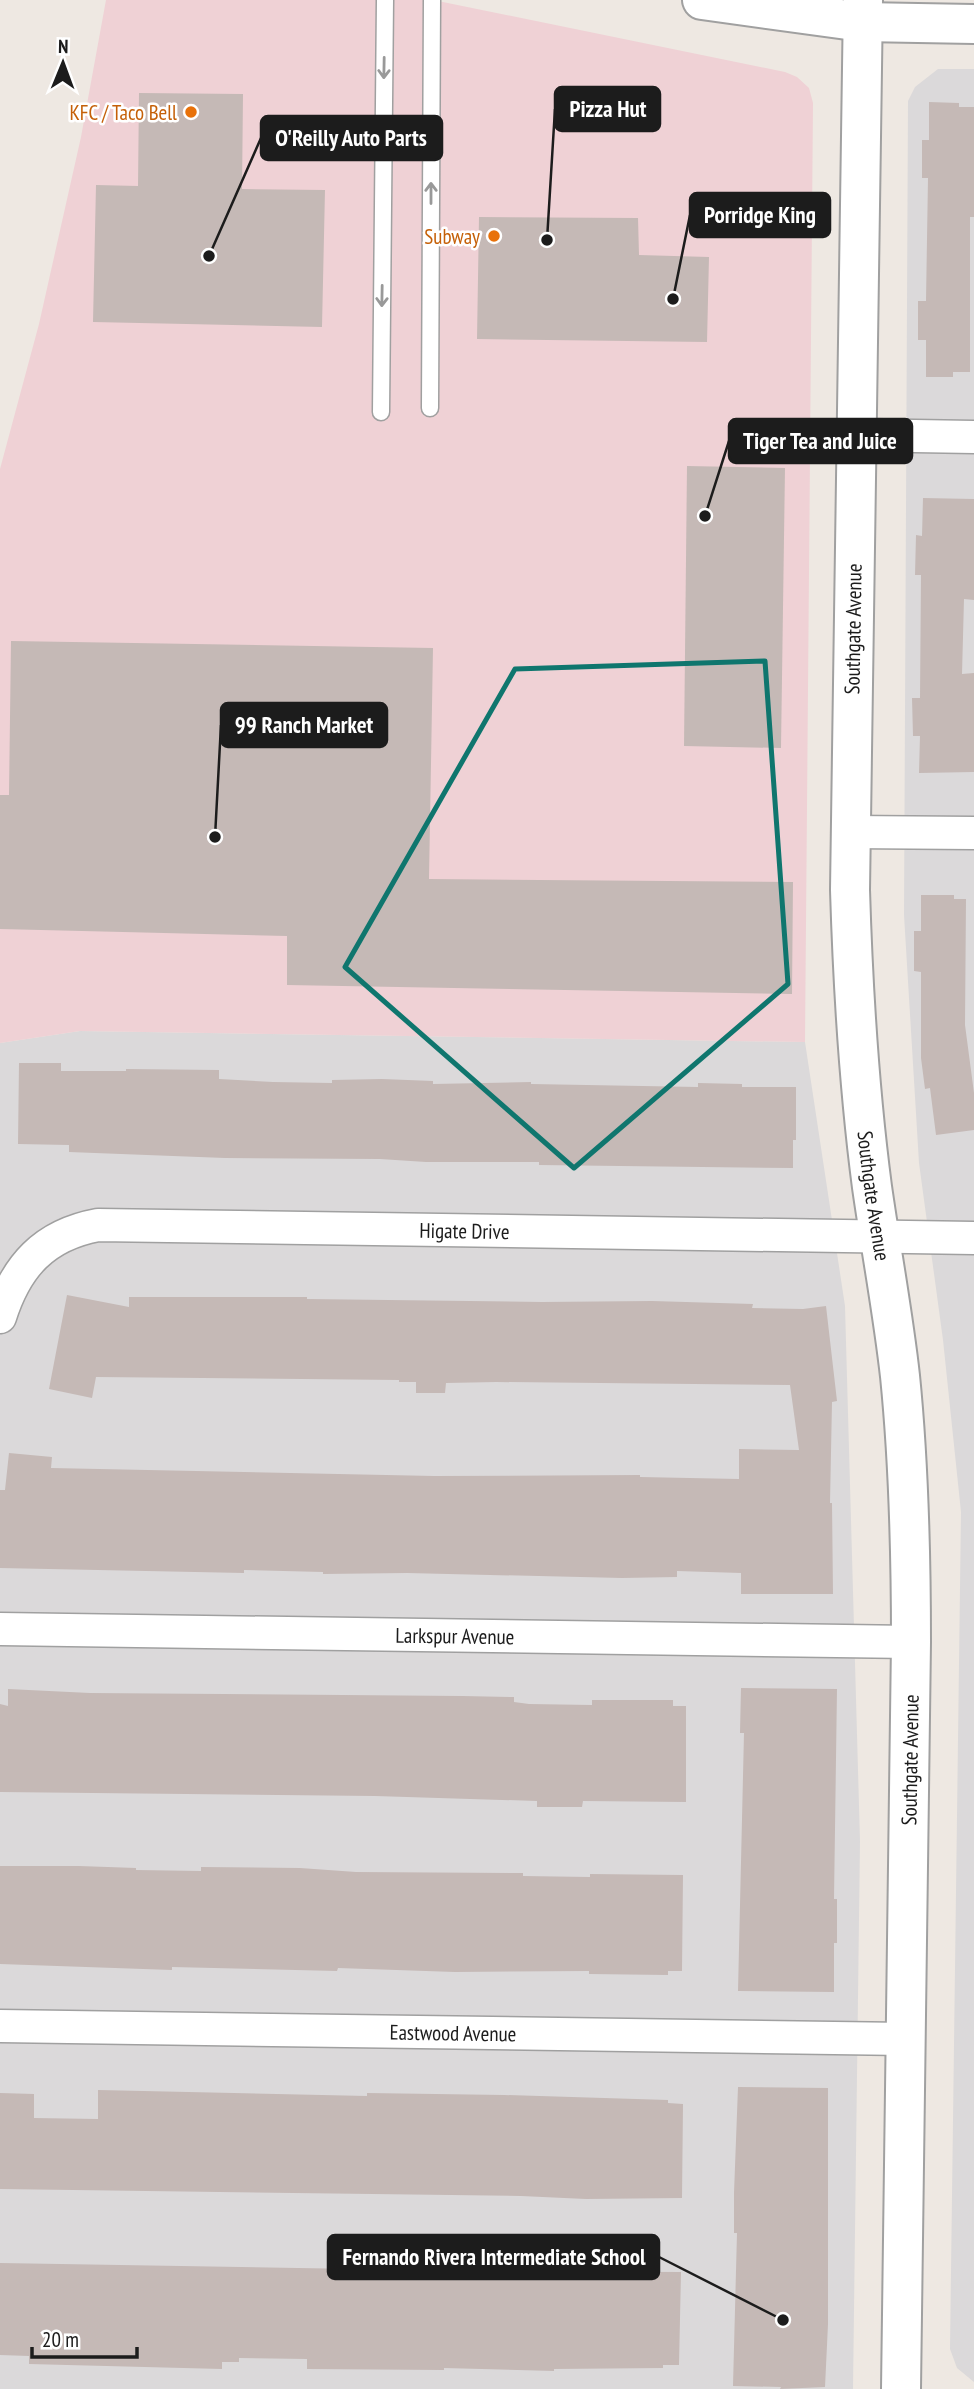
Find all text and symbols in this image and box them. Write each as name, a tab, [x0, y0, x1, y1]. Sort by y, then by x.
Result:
north arrow	[28, 28, 98, 98]
text: N	[58, 34, 69, 58]
one-way arrow	[377, 56, 391, 79]
callout: Pizza Hut	[555, 87, 660, 131]
text: Pizza Hut	[569, 94, 647, 123]
place label: KFC / Taco Bell	[69, 99, 177, 126]
marker: KFC / Taco Bell	[183, 104, 199, 120]
callout: O'Reilly Auto Parts	[261, 116, 442, 160]
text: O'Reilly Auto Parts	[275, 123, 427, 152]
one-way arrow	[424, 182, 438, 205]
callout: Porridge King	[690, 193, 830, 237]
text: Porridge King	[704, 200, 816, 229]
place label: Subway	[424, 223, 480, 250]
marker: Subway	[486, 228, 502, 244]
one-way arrow	[375, 284, 389, 307]
callout: Tiger Tea and Juice	[729, 419, 912, 463]
text: Tiger Tea and Juice	[743, 426, 897, 455]
street label: Southgate Avenue	[838, 563, 868, 695]
callout: 99 Ranch Market	[221, 703, 387, 747]
text: 99 Ranch Market	[235, 710, 374, 739]
street label: Southgate Avenue	[852, 1129, 897, 1263]
street label: Higate Drive	[419, 1216, 510, 1245]
street label: Larkspur Avenue	[395, 1621, 515, 1650]
street label: Southgate Avenue	[895, 1694, 925, 1826]
street label: Eastwood Avenue	[389, 2018, 517, 2047]
callout: Fernando Rivera Intermediate School	[328, 2235, 659, 2279]
text: Fernando Rivera Intermediate School	[342, 2242, 646, 2271]
scale bar	[32, 2316, 136, 2360]
text: 20 m	[42, 2326, 79, 2353]

